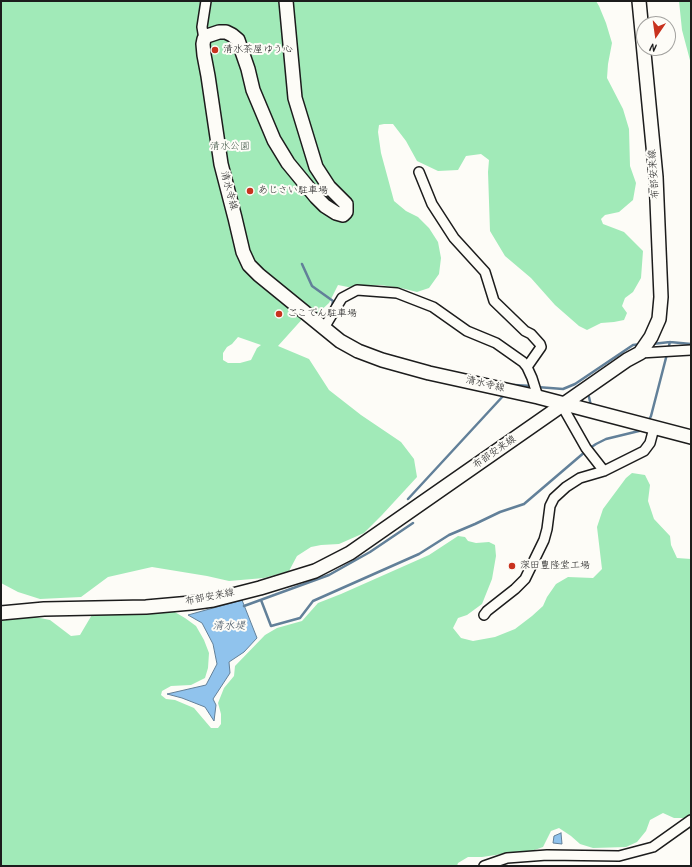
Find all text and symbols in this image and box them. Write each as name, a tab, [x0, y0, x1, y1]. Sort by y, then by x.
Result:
north arrow	[636, 16, 676, 56]
text: N	[648, 37, 659, 56]
place label: 清水茶屋ゆう心	[223, 44, 293, 56]
marker: 清水茶屋ゆう心	[210, 45, 220, 55]
park label: 清水公園	[210, 141, 250, 153]
street label: 布部安来線	[647, 149, 663, 199]
street label: 清水寺線	[217, 170, 239, 212]
place label: あじさい駐車場	[258, 185, 328, 197]
marker: あじさい駐車場	[245, 186, 255, 196]
place label: ごこでん駐車場	[287, 308, 357, 320]
marker: ごこでん駐車場	[274, 309, 284, 319]
street label: 清水寺線	[464, 375, 506, 395]
street label: 布部安来線	[471, 434, 519, 472]
place label: 深田豊隆堂工場	[520, 560, 590, 572]
marker: 深田豊隆堂工場	[507, 561, 517, 571]
street label: 布部安来線	[184, 587, 236, 609]
water label: 清水堤	[213, 620, 245, 634]

